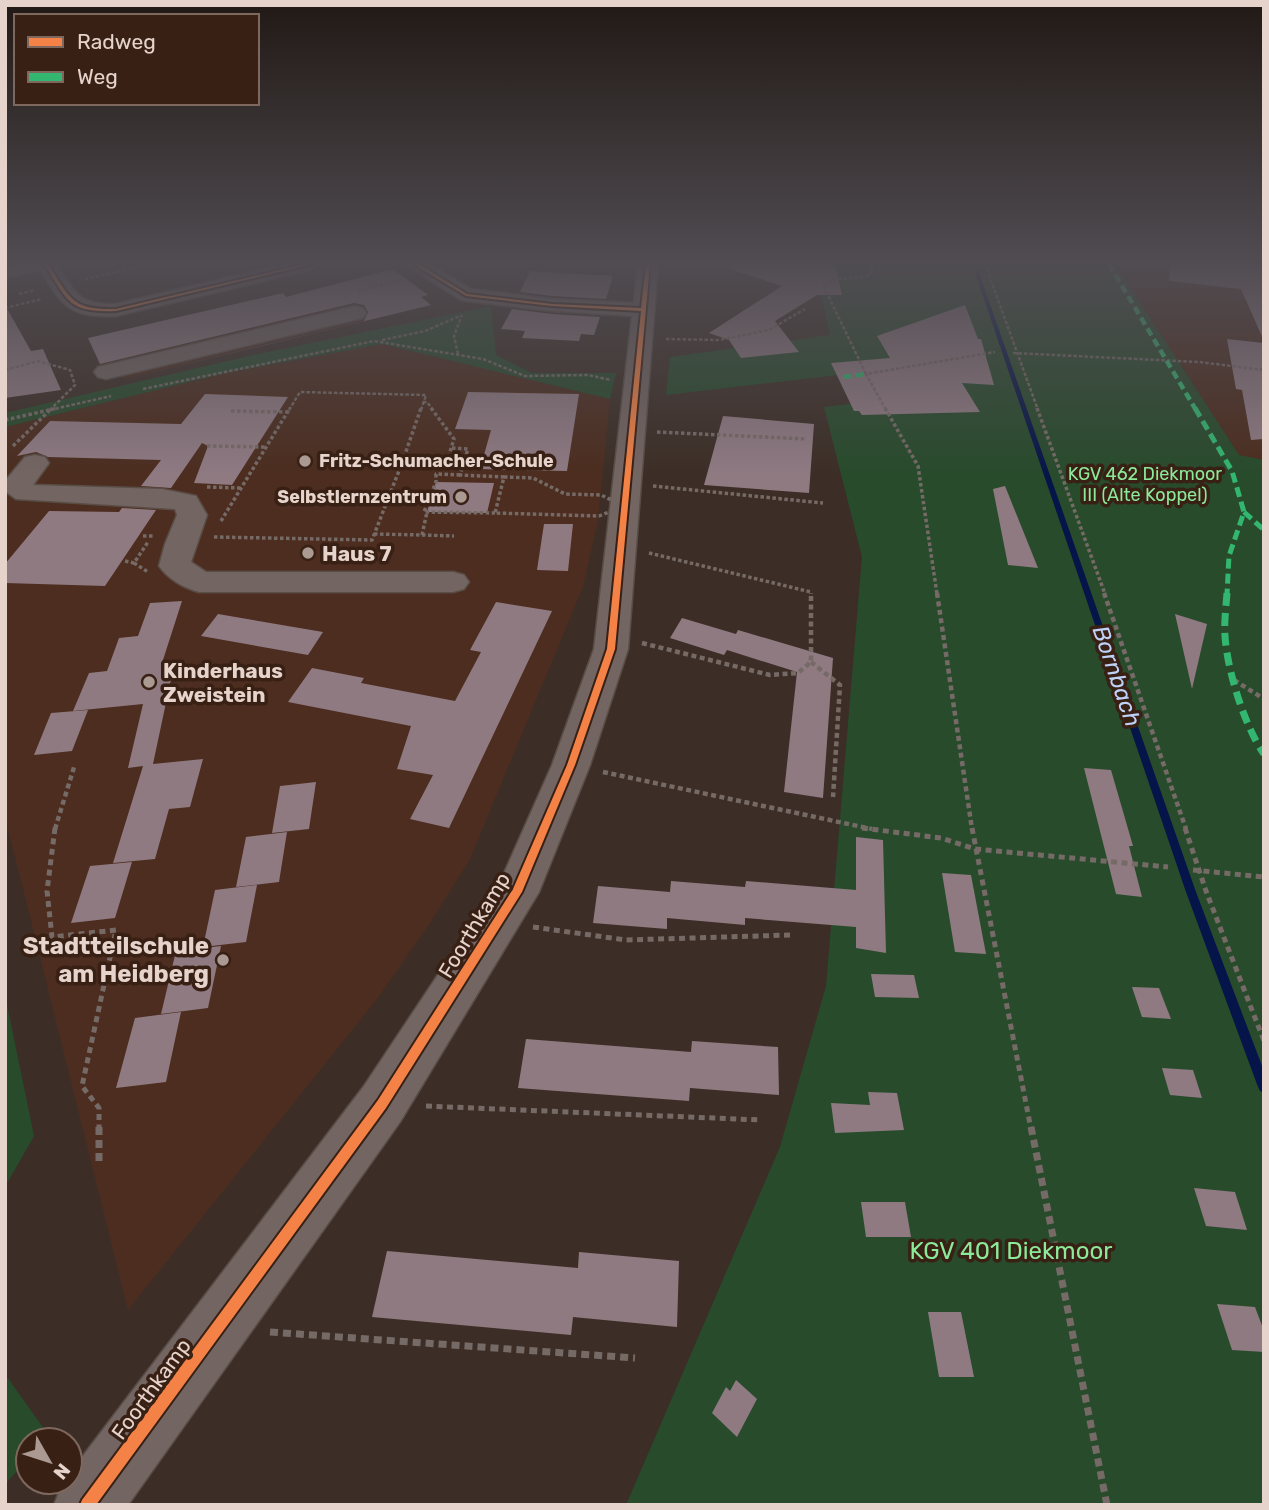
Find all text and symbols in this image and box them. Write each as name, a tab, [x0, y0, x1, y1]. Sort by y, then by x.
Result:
legend	[14, 14, 259, 105]
text: Radweg	[77, 29, 156, 54]
text: Weg	[77, 64, 118, 89]
place label: Fritz-Schumacher-Schule	[319, 450, 554, 472]
marker: Fritz-Schumacher-Schule	[297, 453, 313, 469]
park label: KGV 462 Diekmoor III (Alte Koppel)	[1068, 463, 1222, 506]
place label: Selbstlernzentrum	[277, 486, 447, 508]
marker: Selbstlernzentrum	[453, 489, 469, 505]
place label: Haus 7	[322, 541, 392, 566]
marker: Haus 7	[300, 545, 316, 561]
water label: Bornbach	[1087, 622, 1147, 730]
place label: Kinderhaus Zweistein	[163, 658, 283, 707]
marker: Kinderhaus Zweistein	[141, 674, 157, 690]
street label: Foorthkamp	[433, 868, 515, 982]
place label: Stadtteilschule am Heidberg	[23, 932, 209, 988]
marker: Stadtteilschule am Heidberg	[215, 952, 231, 968]
park label: KGV 401 Diekmoor	[910, 1237, 1112, 1265]
street label: Foorthkamp	[106, 1334, 196, 1444]
north arrow	[14, 1426, 84, 1496]
text: N	[49, 1459, 75, 1484]

